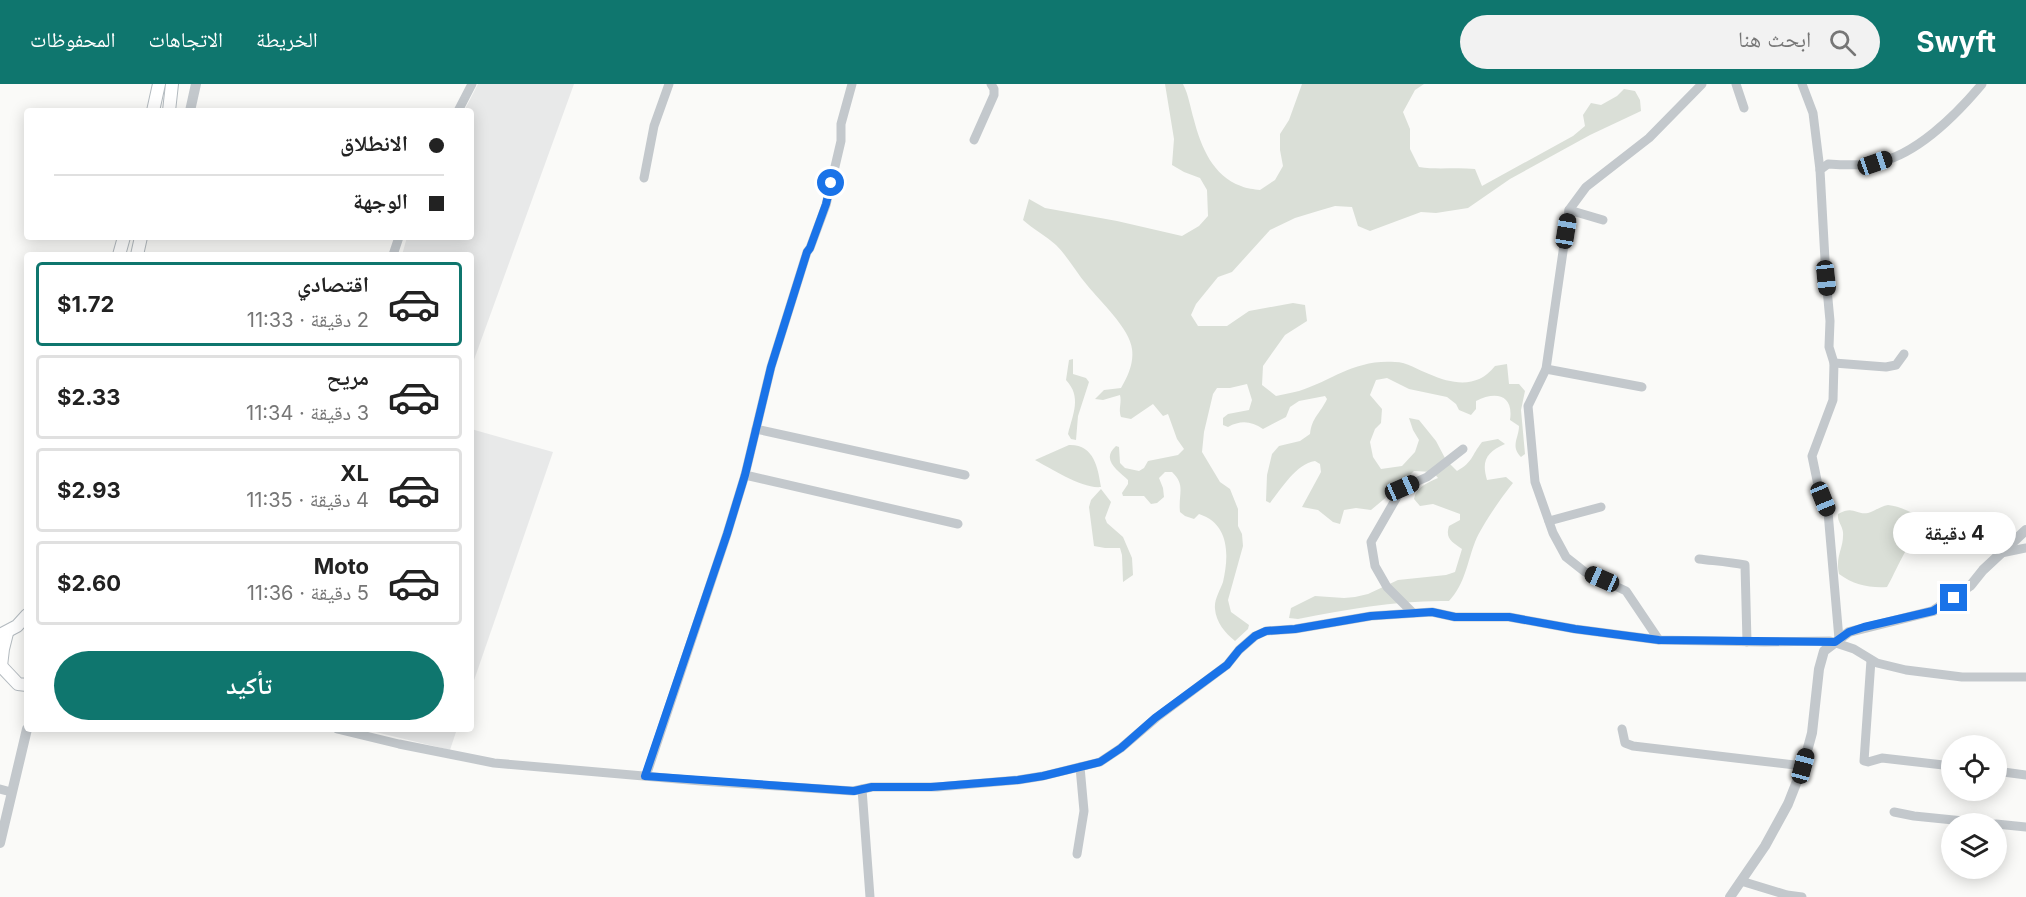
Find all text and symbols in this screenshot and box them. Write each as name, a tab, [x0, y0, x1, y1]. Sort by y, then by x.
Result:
search box	[1460, 15, 1880, 69]
text: Swyft	[1916, 25, 1996, 59]
text: ابحث هنا	[1738, 26, 1811, 52]
icon: search	[1826, 26, 1859, 59]
text: المحفوظات	[30, 27, 115, 52]
text: الاتجاهات	[148, 27, 223, 52]
text: الخريطة	[256, 27, 318, 52]
text: الانطلاق	[340, 130, 408, 156]
car	[1855, 149, 1895, 177]
route start	[817, 169, 844, 196]
text: الوجهة	[353, 188, 408, 214]
car	[1554, 212, 1578, 250]
car	[1815, 259, 1837, 297]
text: اقتصادي	[297, 271, 369, 297]
icon: car	[387, 277, 441, 331]
text: $1.72	[57, 291, 114, 317]
text: 2 دقيقة · 11:33	[247, 308, 369, 332]
text: مريح	[326, 364, 369, 390]
icon: car	[387, 370, 441, 424]
text: $2.33	[57, 384, 121, 410]
text: 3 دقيقة · 11:34	[246, 401, 369, 425]
text: XL	[340, 460, 369, 486]
icon: car	[387, 463, 441, 517]
car	[1382, 472, 1422, 504]
text: $2.93	[57, 477, 121, 503]
car	[1808, 479, 1838, 519]
text: 4 دقيقة · 11:35	[246, 488, 369, 512]
callout: 4 دقيقة	[1892, 511, 2016, 553]
text: 4 دقيقة	[1924, 521, 1985, 545]
text: Moto	[314, 553, 369, 579]
icon: car	[387, 556, 441, 610]
car	[1582, 563, 1622, 595]
text: $2.60	[57, 570, 121, 596]
text: 5 دقيقة · 11:36	[247, 581, 369, 605]
route end	[1940, 584, 1967, 611]
button: تأكيد	[54, 651, 444, 720]
map controls	[1941, 735, 2007, 879]
button: locate	[1941, 735, 2007, 801]
car	[1790, 746, 1816, 786]
button: layers	[1941, 813, 2007, 879]

